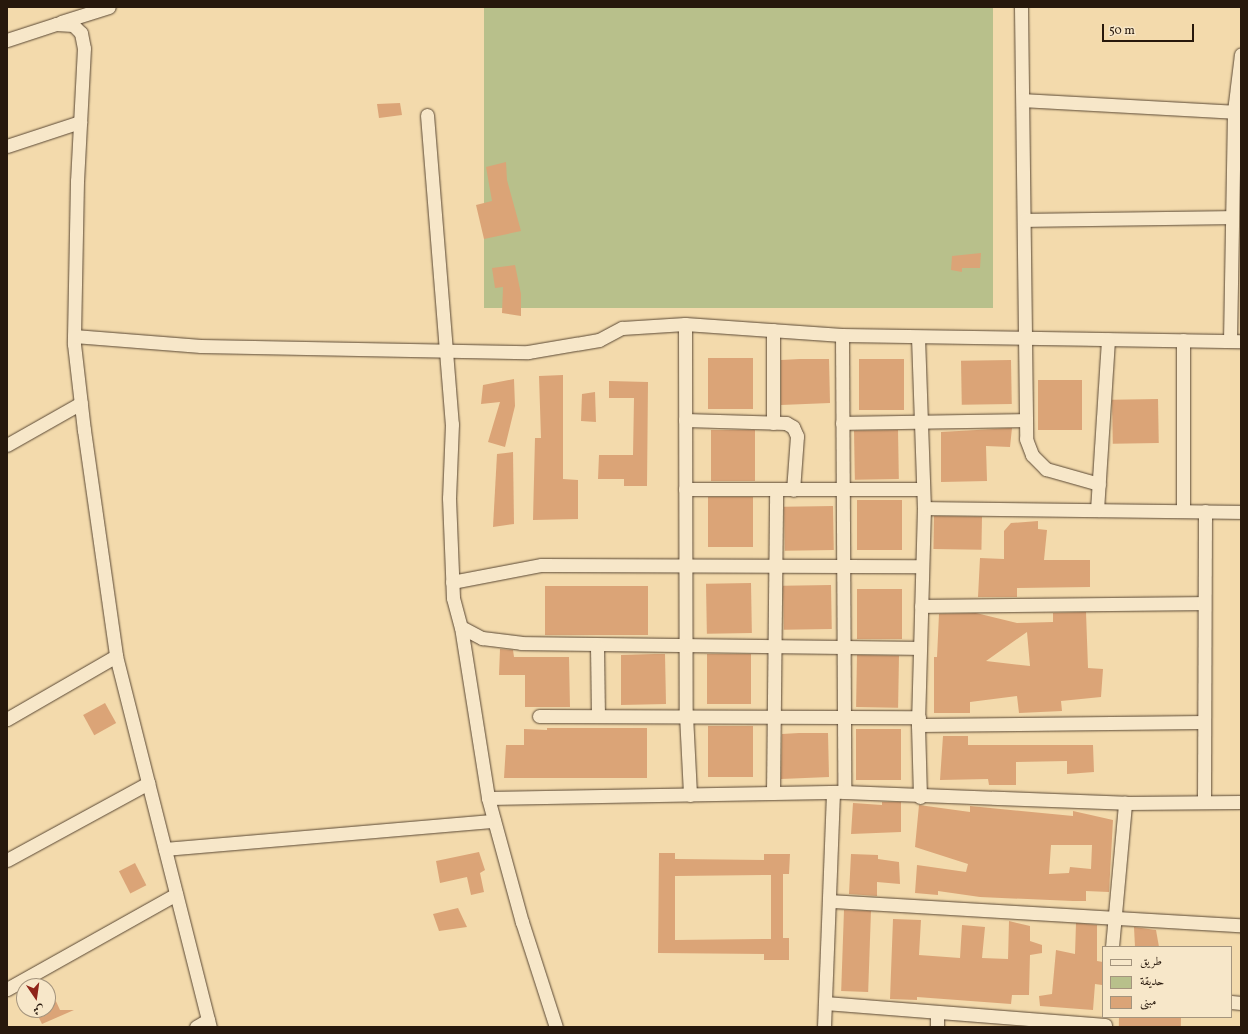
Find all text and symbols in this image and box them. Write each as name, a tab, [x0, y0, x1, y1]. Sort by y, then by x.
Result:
scale bar	[1104, 16, 1196, 42]
text: 50 m	[1109, 23, 1135, 39]
legend	[1102, 946, 1232, 1018]
text: طريق	[1140, 954, 1162, 970]
text: حديقة	[1140, 974, 1164, 990]
north arrow	[16, 978, 56, 1018]
text: مبنى	[1140, 994, 1156, 1010]
text: ش	[32, 1001, 46, 1018]

